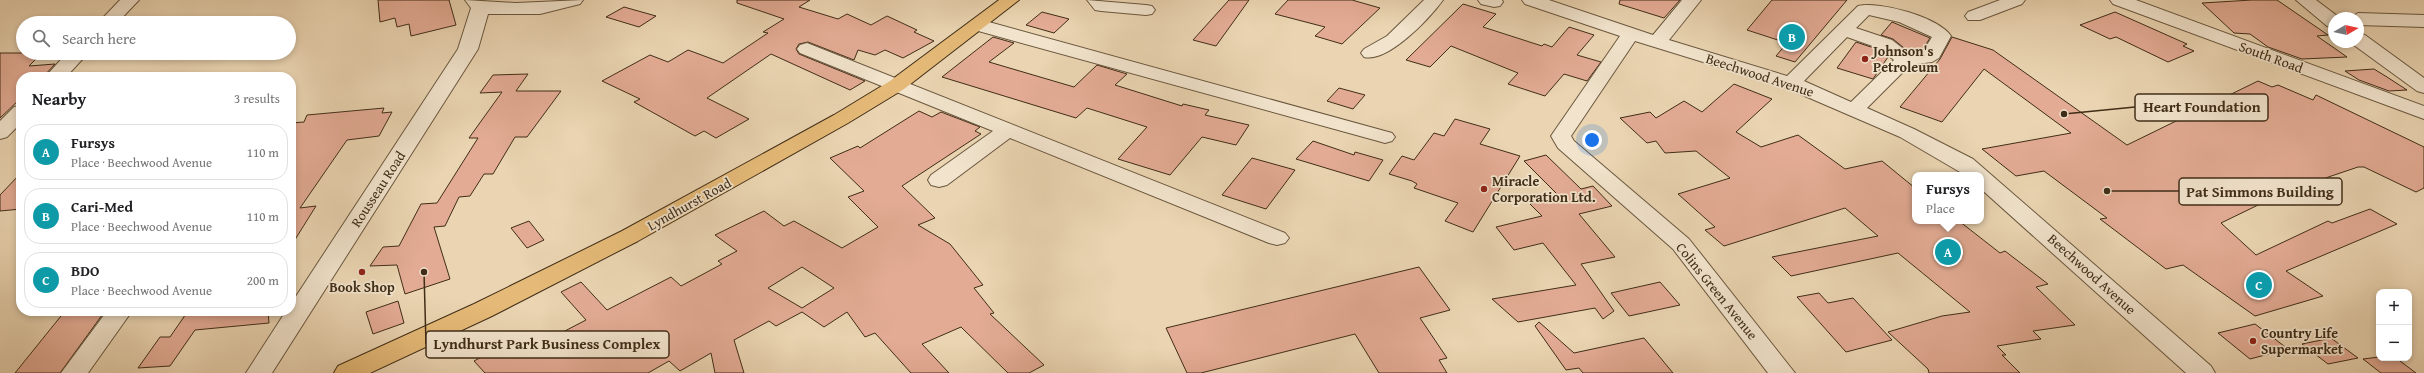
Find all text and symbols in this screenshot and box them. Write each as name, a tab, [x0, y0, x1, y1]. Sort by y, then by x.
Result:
north arrow	[2328, 12, 2364, 48]
search box	[16, 16, 296, 60]
pin: B	[1779, 22, 1805, 52]
icon: search	[30, 27, 52, 49]
text: Search here	[62, 28, 136, 49]
street label: South Road	[2236, 36, 2306, 78]
place label: Johnson's Petroleum	[1871, 41, 1938, 77]
street label: Beechwood Avenue	[1703, 48, 1817, 102]
marker: Johnson's Petroleum	[1860, 54, 1870, 64]
text: Nearby	[32, 86, 86, 111]
text: 3 results	[234, 89, 280, 108]
callout: Heart Foundation	[2135, 94, 2268, 121]
text: Heart Foundation	[2143, 96, 2261, 117]
your location	[1582, 130, 1602, 150]
text: Fursys	[71, 132, 115, 153]
text: A	[42, 143, 50, 162]
text: 110 m	[247, 143, 279, 162]
street label: Rousseau Road	[346, 147, 410, 231]
text: Place · Beechwood Avenue	[71, 153, 212, 172]
place label: Miracle Corporation Ltd.	[1492, 171, 1596, 207]
street label: Lyndhurst Road	[643, 172, 735, 235]
popup	[1912, 172, 1984, 224]
text: Fursys	[1926, 178, 1970, 199]
callout: Pat Simmons Building	[2179, 178, 2342, 205]
text: Pat Simmons Building	[2186, 181, 2334, 202]
marker: Miracle Corporation Ltd.	[1479, 184, 1489, 194]
text: Cari-Med	[71, 196, 133, 217]
text: Place	[1926, 199, 1955, 218]
text: B	[42, 207, 50, 226]
text: 110 m	[247, 207, 279, 226]
text: Place · Beechwood Avenue	[71, 217, 212, 236]
street label: Beechwood Avenue	[2043, 229, 2141, 319]
pin: A	[1935, 237, 1961, 267]
street label: Colins Green Avenue	[1671, 238, 1763, 344]
text: BDO	[71, 260, 99, 281]
marker: Book Shop	[357, 267, 367, 277]
pin: C	[2246, 270, 2272, 300]
text: C	[42, 271, 50, 290]
text: 200 m	[247, 271, 279, 290]
place label: Book Shop	[329, 277, 395, 297]
text: Place · Beechwood Avenue	[71, 281, 212, 300]
map controls	[2376, 289, 2412, 361]
button: +	[2376, 289, 2412, 325]
place label: Country Life Supermarket	[2261, 323, 2344, 359]
button: −	[2376, 325, 2412, 361]
callout: Lyndhurst Park Business Complex	[426, 331, 669, 358]
text: Lyndhurst Park Business Complex	[434, 333, 660, 354]
marker: Country Life Supermarket	[2248, 336, 2258, 346]

